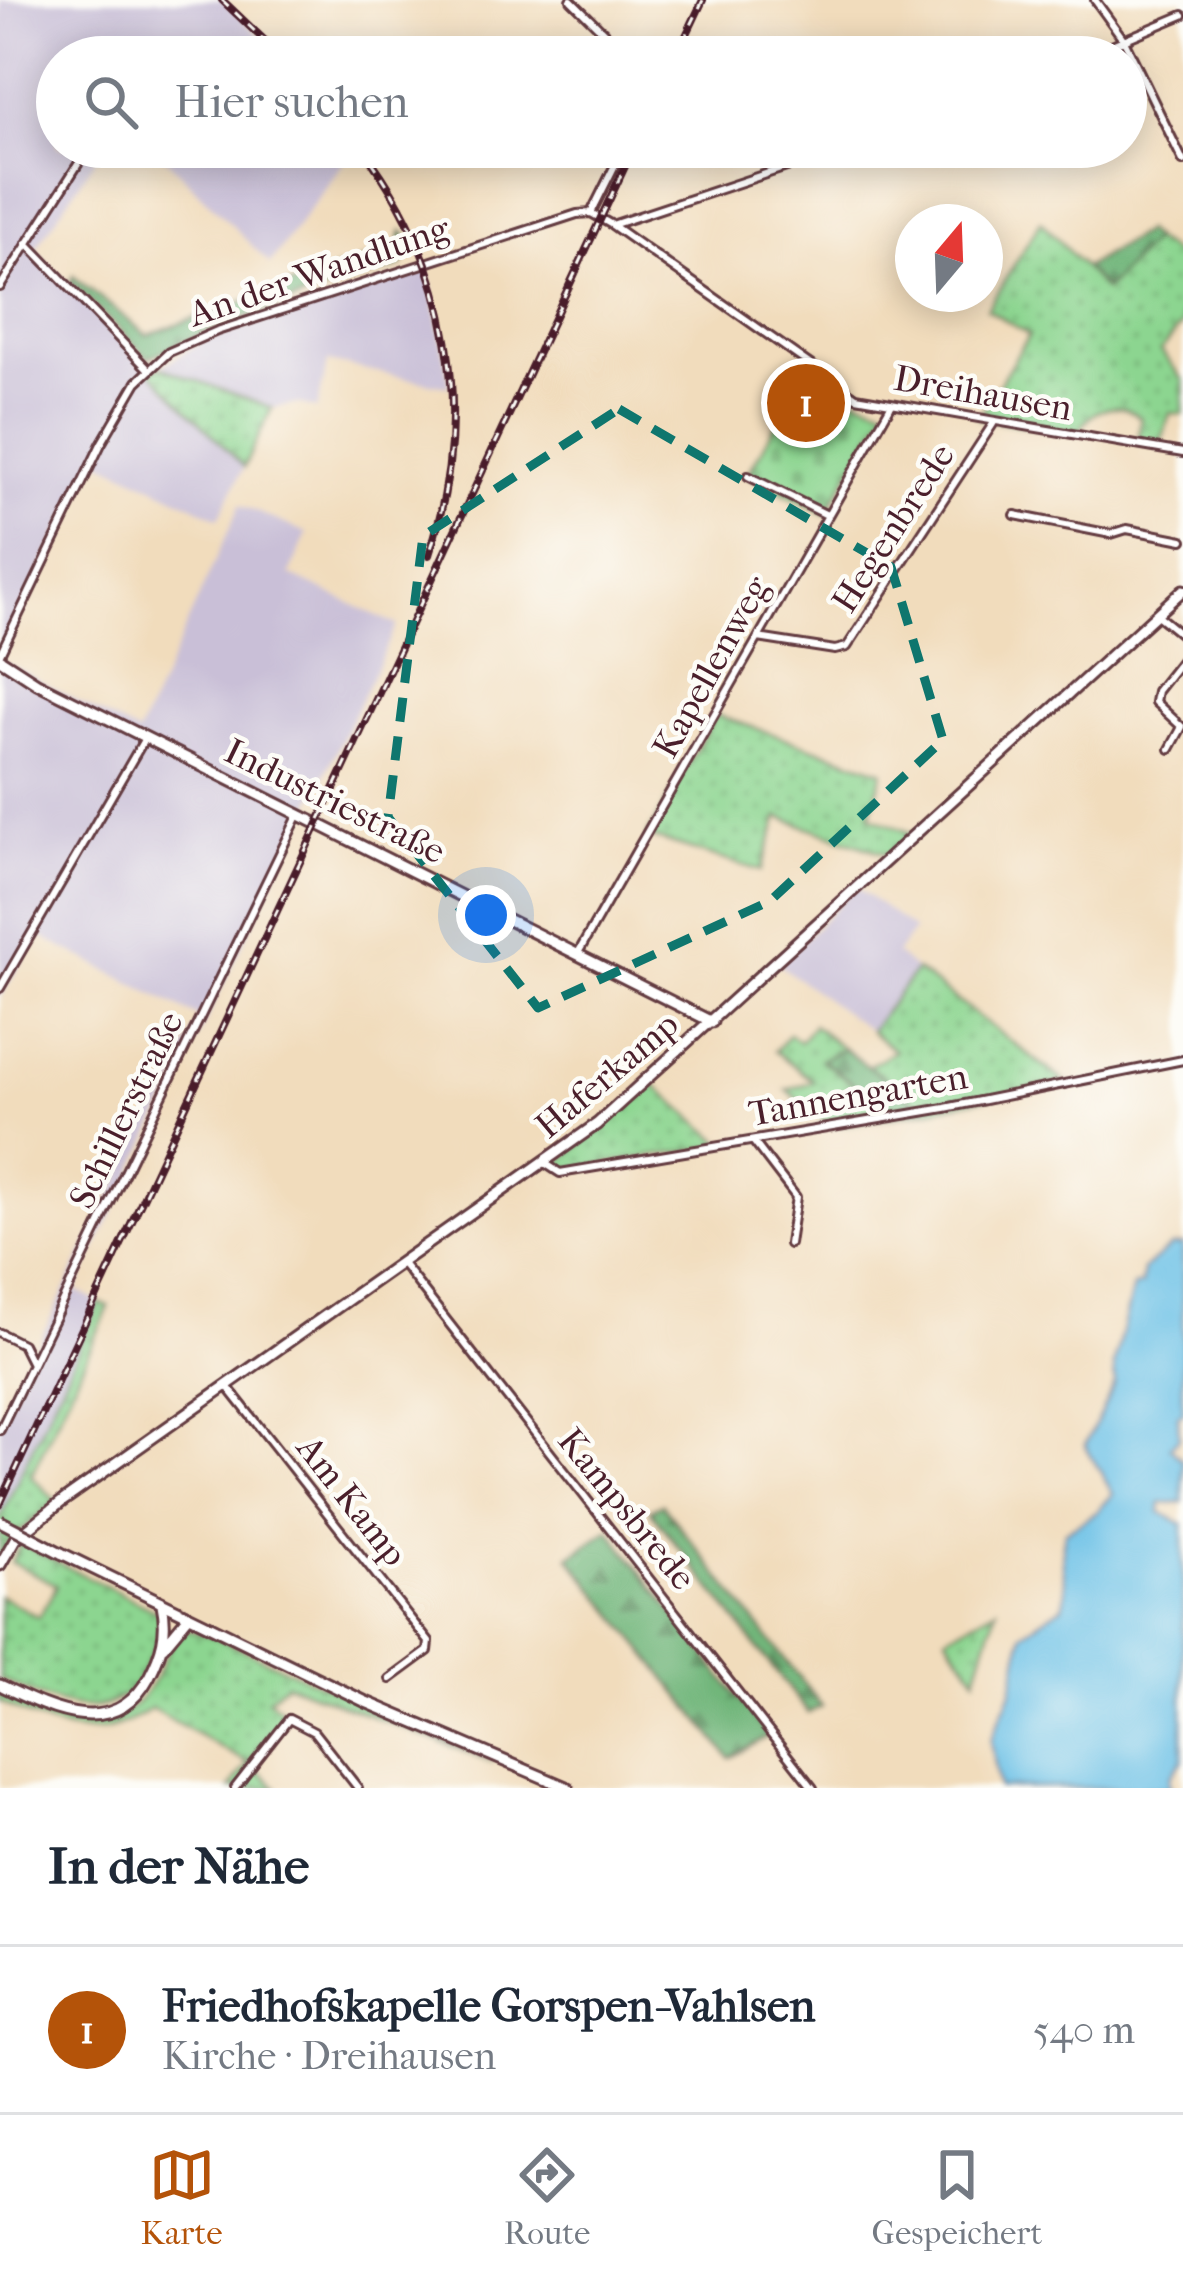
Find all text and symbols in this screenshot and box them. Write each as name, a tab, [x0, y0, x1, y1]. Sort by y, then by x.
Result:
search box	[36, 36, 1147, 168]
icon: search	[78, 69, 144, 135]
text: Hier suchen	[174, 76, 409, 129]
north arrow	[895, 204, 1003, 312]
street label: An der Wandlung	[181, 207, 455, 336]
street label: Dreihausen	[891, 357, 1075, 429]
pin: 1	[767, 358, 845, 448]
street label: Hegenbrede	[823, 436, 963, 620]
street label: Kapellenweg	[644, 568, 779, 765]
street label: Industriestraße	[218, 730, 452, 872]
your location	[456, 885, 516, 945]
street label: Haferkamp	[527, 1003, 687, 1147]
street label: Schillerstraße	[60, 1005, 192, 1215]
street label: Tannengarten	[745, 1055, 971, 1135]
street label: Kampsbrede	[549, 1420, 705, 1598]
street label: Am Kamp	[287, 1426, 416, 1574]
text: In der Nähe	[48, 1836, 309, 1896]
text: Friedhofskapelle Gorspen-Vahlsen	[162, 1980, 815, 2033]
text: 1	[80, 2007, 94, 2053]
text: 540 m	[1033, 2007, 1135, 2053]
text: Kirche · Dreihausen	[162, 2033, 496, 2079]
tab: Karte	[141, 2142, 223, 2253]
tab: Route	[504, 2142, 590, 2253]
tab: Gespeichert	[872, 2142, 1042, 2253]

